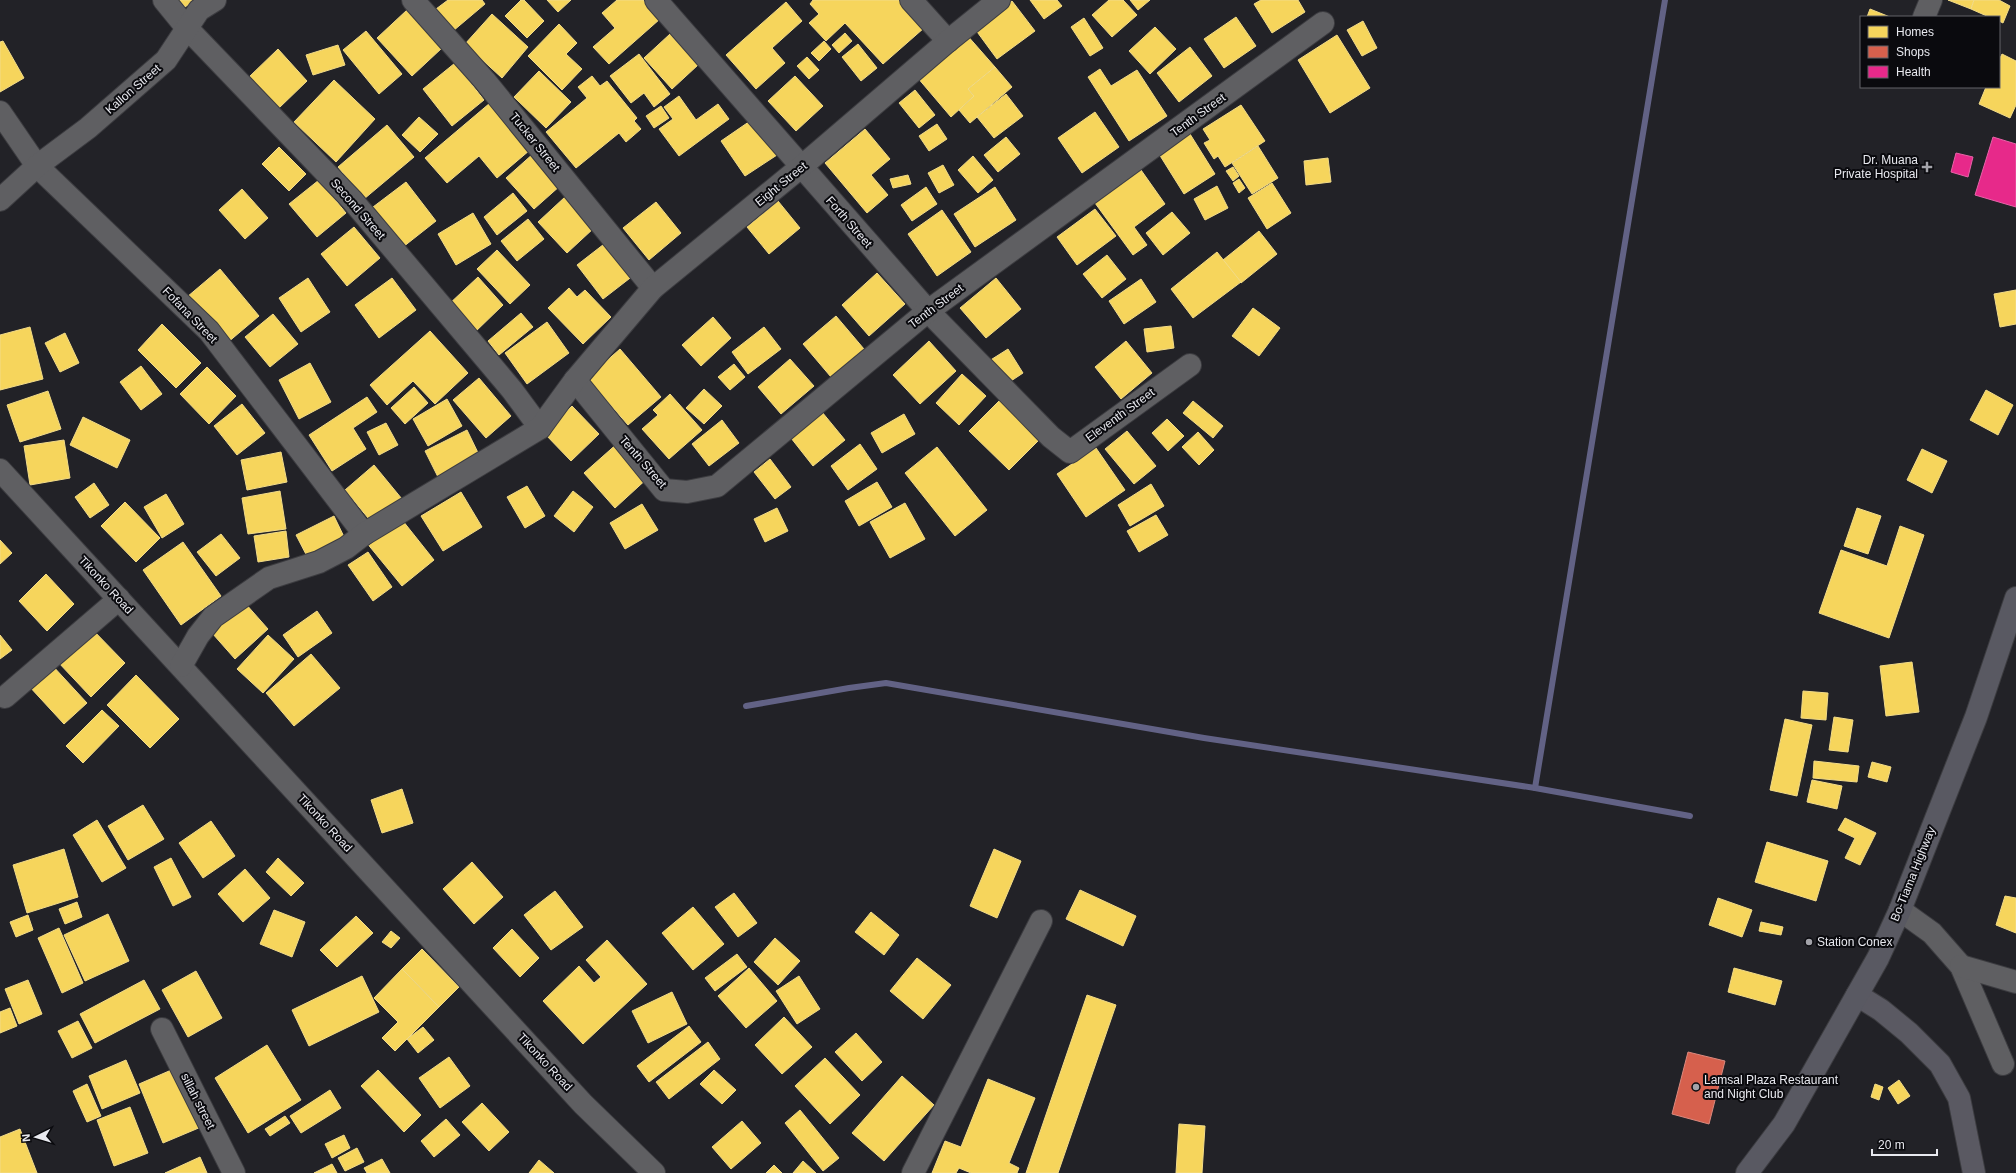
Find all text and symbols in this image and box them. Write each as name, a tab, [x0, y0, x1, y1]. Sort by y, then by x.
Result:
legend	[1860, 16, 2000, 88]
text: Homes	[1896, 25, 1934, 39]
text: Shops	[1896, 45, 1930, 59]
street label: Kallon Street	[102, 61, 164, 117]
text: Health	[1896, 65, 1931, 79]
street label: Tenth Street	[1168, 90, 1229, 140]
street label: Tucker Street	[507, 110, 563, 175]
place label: Dr. Muana Private Hospital	[1834, 153, 1918, 181]
street label: Eight Street	[752, 158, 810, 209]
marker: Dr. Muana Private Hospital	[1921, 161, 1933, 173]
street label: Second Street	[328, 176, 389, 243]
street label: Forth Street	[823, 193, 876, 251]
street label: Tenth Street	[906, 281, 967, 331]
street label: Fofana Street	[160, 284, 221, 346]
street label: Eleventh Street	[1083, 385, 1158, 445]
street label: Tenth Street	[616, 433, 670, 492]
street label: Tikonko Road	[76, 553, 136, 617]
street label: Tikonko Road	[295, 791, 355, 855]
street label: Bo-Tiama Highway	[1888, 825, 1938, 923]
place label: Station Conex	[1817, 935, 1892, 949]
marker: Station Conex	[1804, 937, 1814, 947]
street label: Tikonko Road	[515, 1030, 575, 1094]
street label: sillah street	[178, 1071, 218, 1132]
place label: Lamsal Plaza Restaurant and Night Club	[1704, 1073, 1839, 1101]
marker: Lamsal Plaza Restaurant and Night Club	[1691, 1082, 1701, 1092]
north arrow	[16, 1117, 56, 1157]
scale bar	[1872, 1131, 1937, 1157]
text: N	[20, 1133, 32, 1142]
text: 20 m	[1878, 1138, 1905, 1152]

